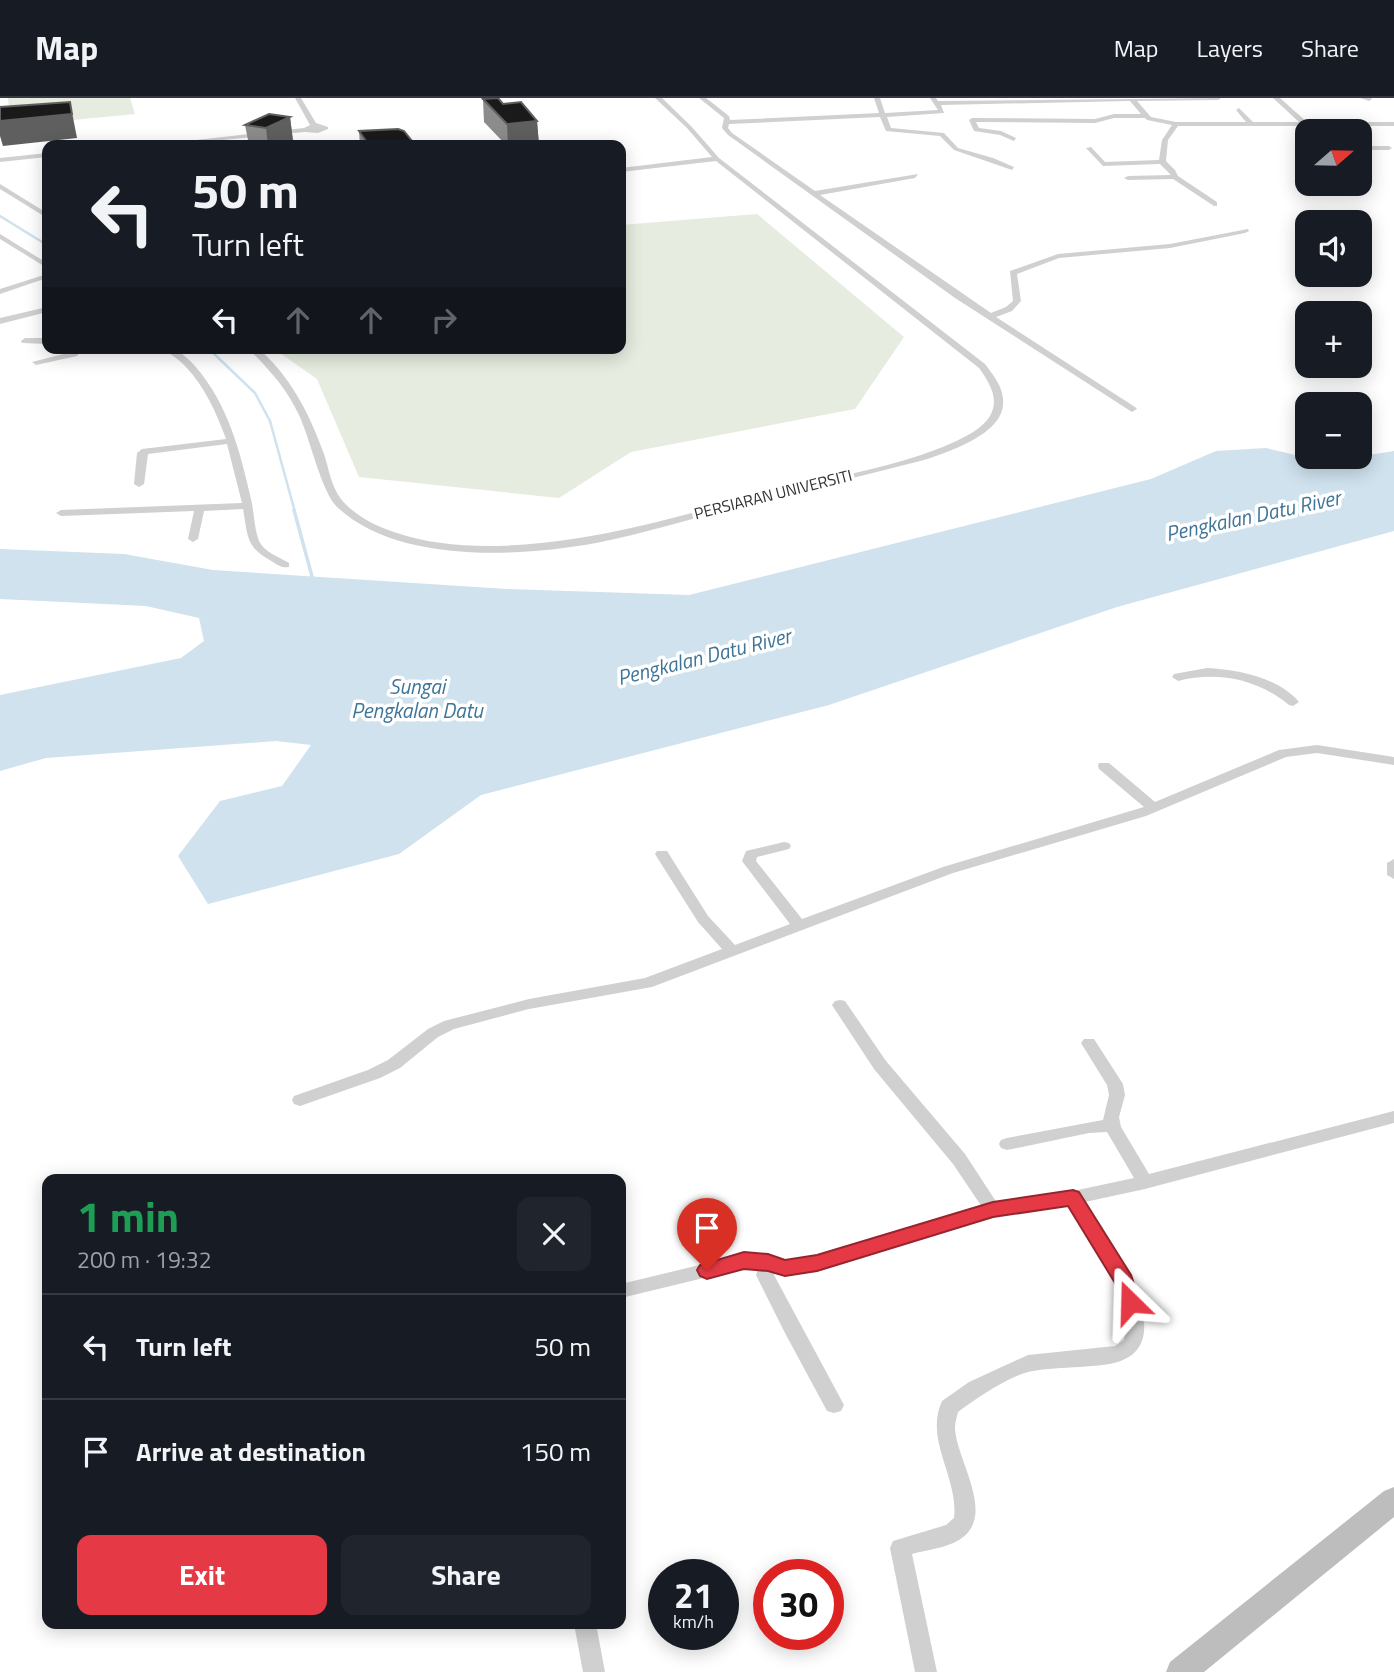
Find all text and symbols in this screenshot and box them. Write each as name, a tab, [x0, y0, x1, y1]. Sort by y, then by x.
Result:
text: Map	[35, 23, 98, 73]
text: Map	[1114, 30, 1159, 66]
text: Layers	[1197, 30, 1263, 66]
text: Share	[1301, 30, 1359, 66]
north arrow	[1295, 119, 1372, 196]
map controls	[1295, 119, 1372, 469]
text: 50 m	[192, 152, 299, 227]
icon: left	[77, 168, 168, 259]
button: sound	[1295, 210, 1372, 287]
text: Turn left	[192, 220, 304, 268]
icon: left	[206, 301, 244, 339]
icon: ahead	[279, 301, 317, 339]
icon: ahead	[352, 301, 390, 339]
icon: right	[425, 301, 463, 339]
button: +	[1295, 301, 1372, 378]
button: −	[1295, 392, 1372, 469]
street label: PERSIARAN UNIVERSITI	[692, 463, 854, 525]
water label: Pengkalan Datu River	[1162, 480, 1345, 549]
water label: Pengkalan Datu River	[614, 618, 796, 693]
water label: Sungai Pengkalan Datu	[351, 670, 484, 726]
text: 1 min	[77, 1184, 179, 1248]
button: close	[517, 1197, 591, 1271]
pin	[677, 1198, 737, 1270]
icon: arrive	[688, 1209, 726, 1247]
text: 200 m · 19:32	[77, 1242, 212, 1277]
position arrow	[1093, 1265, 1167, 1339]
text: Turn left	[136, 1327, 231, 1366]
text: 50 m	[534, 1327, 591, 1366]
icon: left	[77, 1328, 115, 1366]
text: Arrive at destination	[136, 1432, 366, 1471]
text: 150 m	[520, 1432, 591, 1471]
icon: arrive	[77, 1433, 115, 1471]
button: Exit	[77, 1535, 327, 1615]
button: Share	[341, 1535, 591, 1615]
speed limit sign: 30	[753, 1559, 844, 1650]
text: 21	[674, 1568, 713, 1622]
text: km/h	[673, 1608, 714, 1635]

